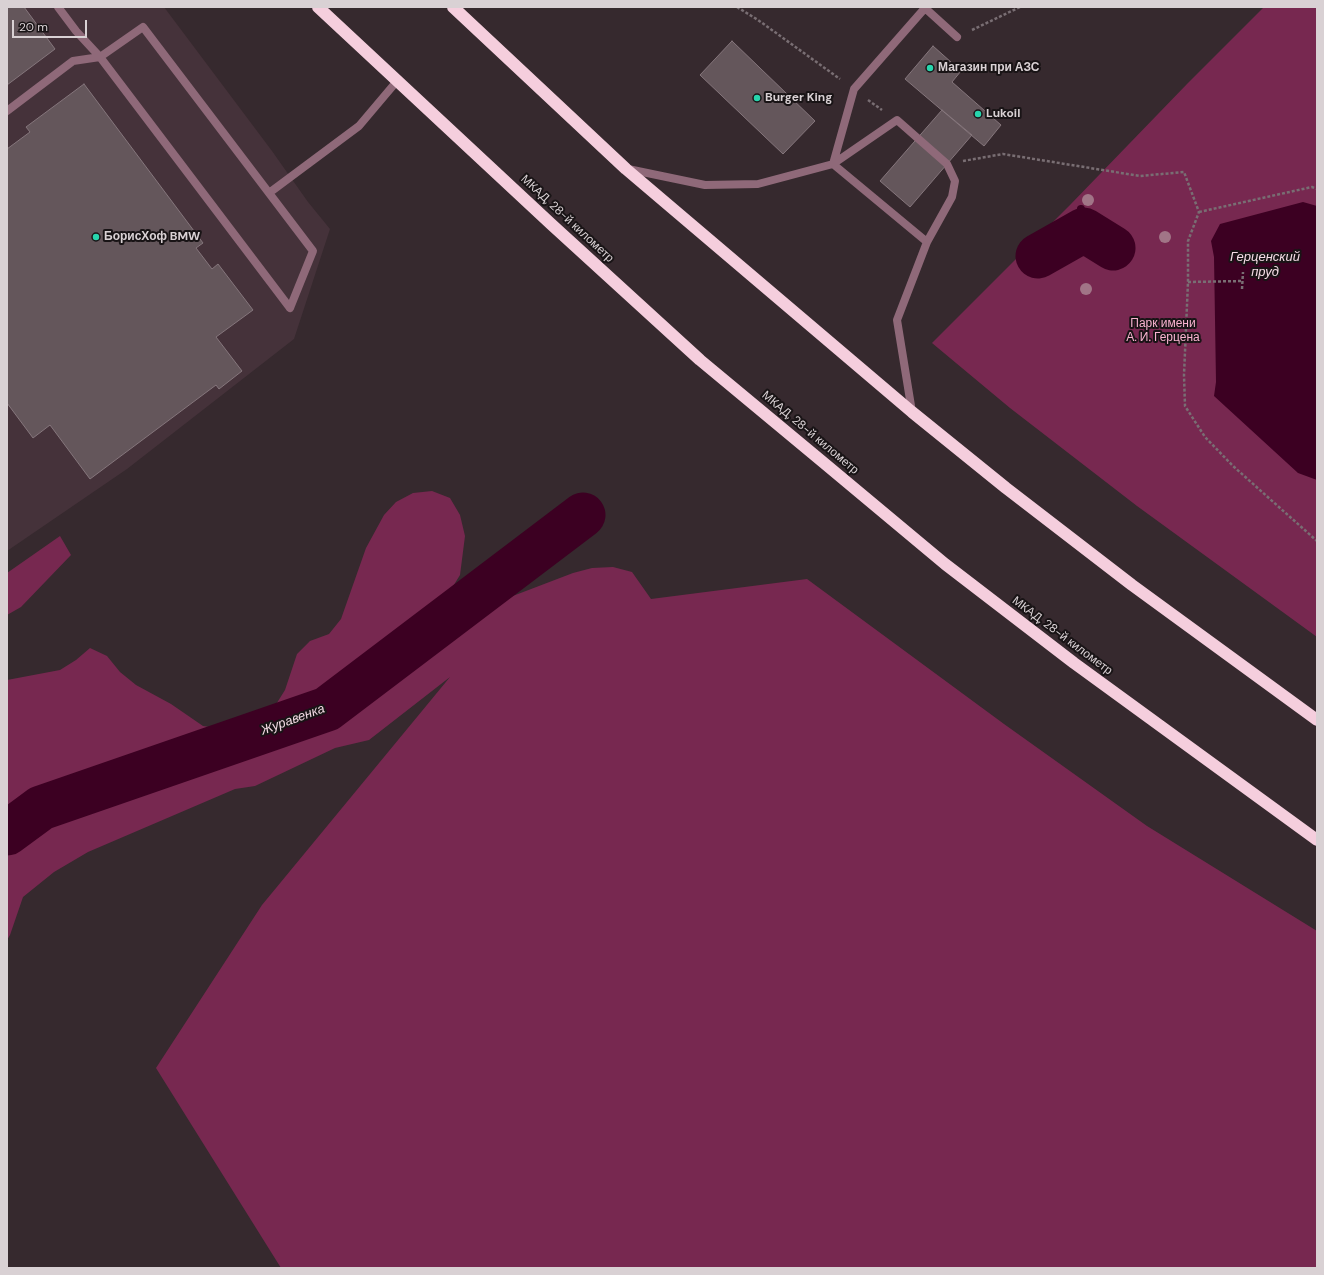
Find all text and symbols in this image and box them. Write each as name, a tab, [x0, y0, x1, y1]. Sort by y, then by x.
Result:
scale bar	[14, 12, 89, 38]
text: 20 m	[19, 19, 48, 35]
place label: Магазин при АЗС	[938, 61, 1039, 75]
marker: Магазин при АЗС	[925, 63, 935, 73]
place label: Burger King	[765, 91, 832, 105]
marker: Burger King	[752, 93, 762, 103]
place label: Lukoil	[986, 107, 1020, 121]
marker: Lukoil	[973, 109, 983, 119]
street label: МКАД, 28-й километр	[518, 172, 616, 266]
place label: БорисХоф BMW	[104, 230, 200, 244]
marker: БорисХоф BMW	[91, 232, 101, 242]
water label: Герценский пруд	[1230, 250, 1300, 281]
park label: Парк имени А. И. Герцена	[1126, 317, 1200, 345]
street label: МКАД, 28-й километр	[759, 388, 861, 478]
street label: МКАД, 28-й километр	[1009, 594, 1115, 678]
water label: Журавенка	[259, 701, 327, 739]

